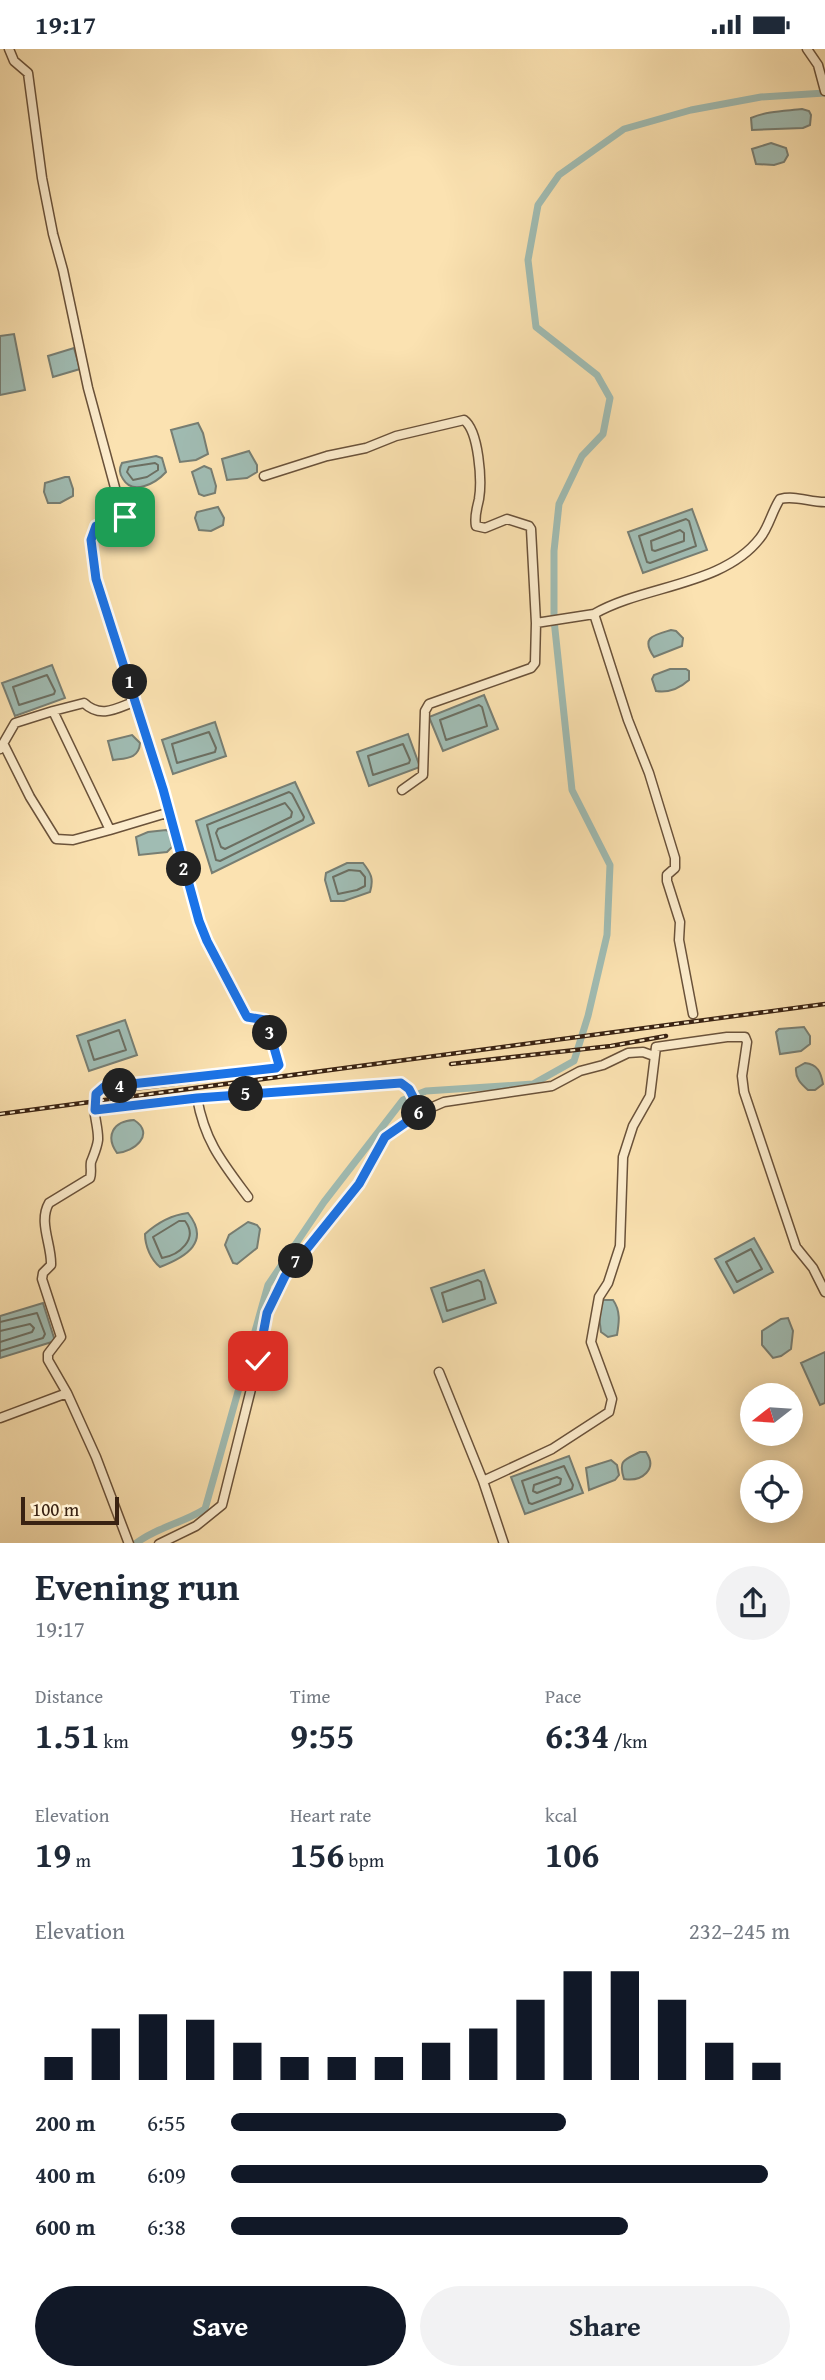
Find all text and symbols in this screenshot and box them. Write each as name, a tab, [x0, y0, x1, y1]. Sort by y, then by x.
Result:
text: 19:17	[35, 5, 96, 44]
pin	[95, 487, 155, 547]
icon: arrive	[106, 498, 144, 536]
pin: 1	[113, 665, 148, 699]
text: 1	[125, 667, 134, 695]
pin: 2	[166, 851, 202, 887]
text: 2	[179, 854, 188, 882]
pin: 3	[252, 1016, 288, 1051]
text: 3	[265, 1018, 274, 1046]
pin: 4	[102, 1069, 138, 1103]
text: 4	[115, 1071, 124, 1099]
pin: 5	[229, 1077, 264, 1111]
text: 5	[241, 1079, 250, 1107]
pin: 6	[402, 1095, 436, 1131]
text: 6	[414, 1098, 423, 1126]
pin: 7	[278, 1243, 314, 1279]
text: 7	[291, 1246, 300, 1274]
pin	[228, 1331, 288, 1391]
icon: check	[239, 1342, 277, 1380]
north arrow	[740, 1383, 803, 1445]
map controls	[740, 1383, 803, 1523]
button: locate	[740, 1460, 803, 1523]
scale bar	[21, 1495, 119, 1526]
text: 100 m	[32, 1495, 79, 1523]
text: Evening run	[35, 1558, 239, 1614]
button: share	[716, 1566, 790, 1640]
text: 19:17	[35, 1612, 85, 1645]
text: Distance	[35, 1682, 103, 1710]
text: Time	[290, 1682, 330, 1710]
text: Pace	[545, 1682, 582, 1710]
text: 1.51	[35, 1710, 99, 1761]
text: 9:55	[290, 1710, 354, 1761]
text: 6:34	[545, 1710, 609, 1761]
text: km	[99, 1727, 129, 1755]
text: /km	[609, 1727, 648, 1755]
text: Elevation	[35, 1801, 109, 1829]
text: Heart rate	[290, 1801, 371, 1829]
text: kcal	[545, 1801, 577, 1829]
text: 19	[35, 1829, 71, 1880]
text: 156	[290, 1829, 344, 1880]
text: 106	[545, 1829, 599, 1880]
text: m	[71, 1846, 91, 1874]
text: bpm	[344, 1846, 384, 1874]
text: Elevation	[35, 1914, 125, 1947]
text: 232–245 m	[689, 1914, 790, 1947]
text: 200 m	[35, 2106, 96, 2139]
text: 6:55	[147, 2106, 186, 2139]
text: 400 m	[35, 2158, 96, 2191]
text: 6:09	[147, 2158, 186, 2191]
text: 600 m	[35, 2210, 96, 2243]
text: 6:38	[147, 2210, 186, 2243]
button: Save	[35, 2286, 406, 2366]
button: Share	[420, 2286, 790, 2366]

